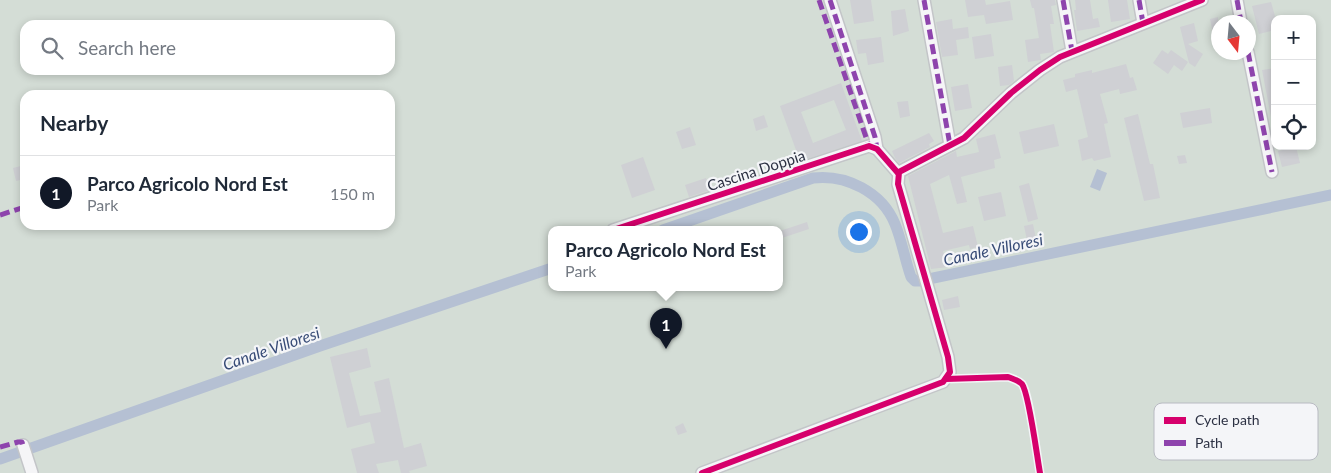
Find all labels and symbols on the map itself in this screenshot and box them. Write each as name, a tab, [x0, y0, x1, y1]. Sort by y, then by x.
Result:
north arrow	[1211, 15, 1256, 60]
street label: Cascina Doppia	[705, 146, 807, 194]
your location	[846, 219, 872, 245]
water label: Canale Villoresi	[941, 229, 1045, 269]
pin: 1	[650, 308, 682, 349]
water label: Canale Villoresi	[220, 322, 322, 373]
legend	[1154, 403, 1318, 460]
text: Cycle path	[1195, 411, 1260, 428]
text: Path	[1195, 434, 1223, 451]

